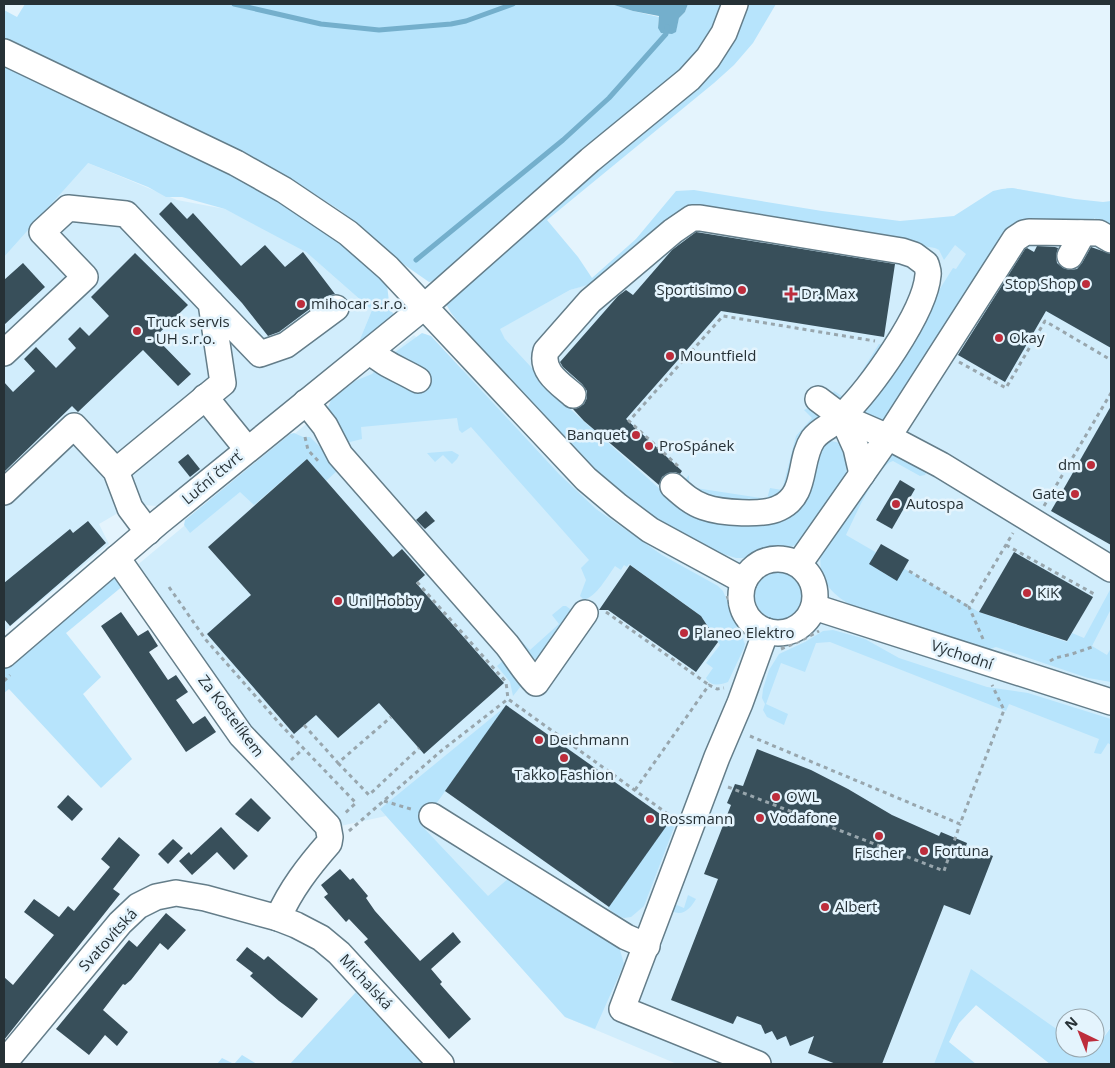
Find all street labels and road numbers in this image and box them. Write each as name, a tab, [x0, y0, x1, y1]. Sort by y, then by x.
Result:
street label: Luční čtvrť	[177, 445, 247, 508]
street label: Východní	[929, 635, 997, 674]
street label: Za Kostelíkem	[194, 670, 269, 760]
street label: Svatovítská	[74, 904, 141, 975]
street label: Michalská	[336, 949, 398, 1013]

